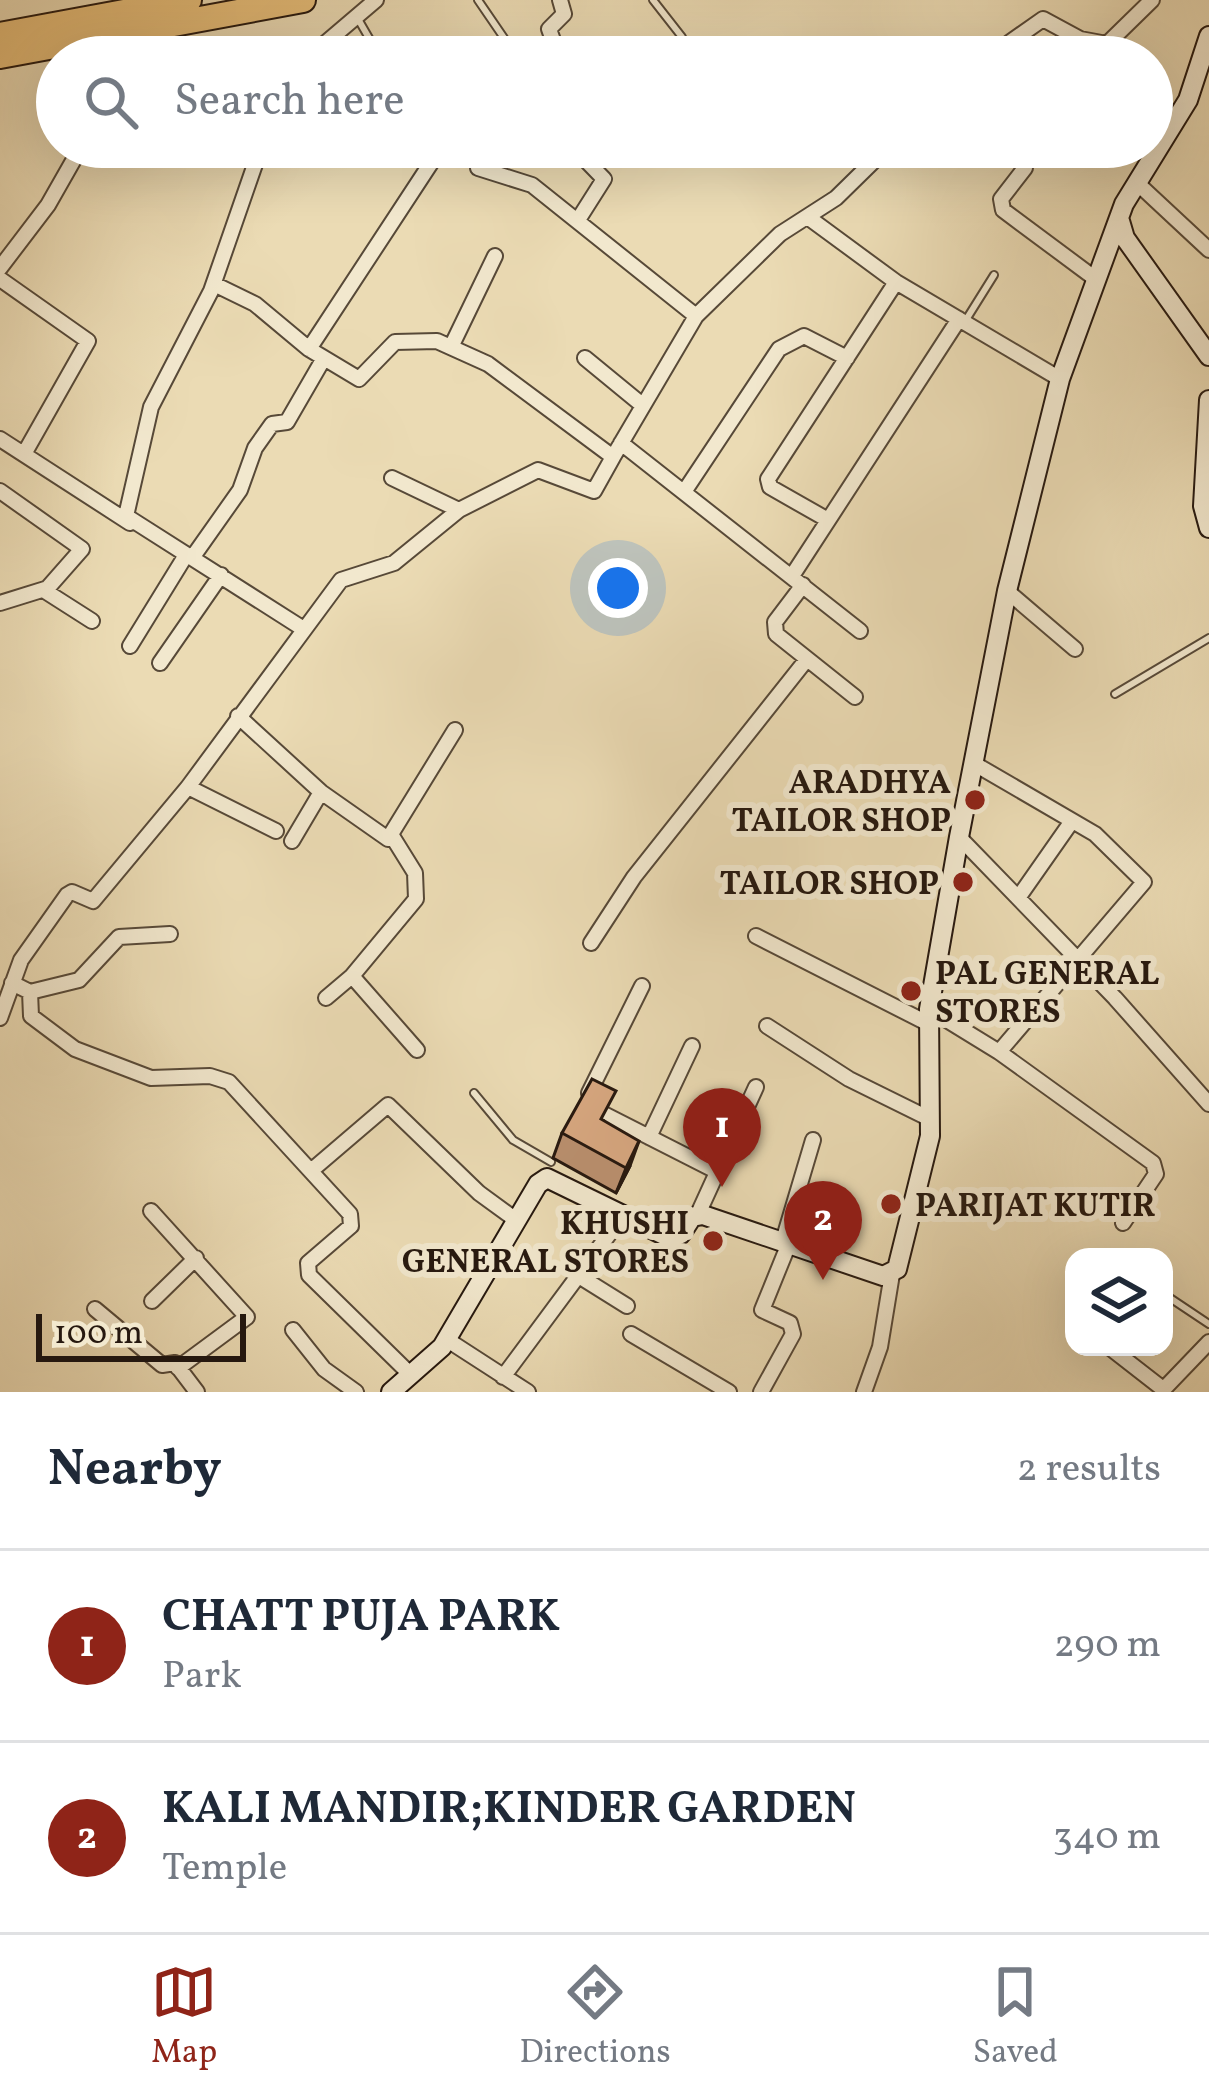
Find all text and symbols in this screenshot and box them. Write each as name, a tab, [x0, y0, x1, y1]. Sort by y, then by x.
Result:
search box	[36, 36, 1173, 168]
icon: search	[78, 69, 144, 135]
text: Search here	[174, 71, 405, 134]
your location	[588, 558, 648, 618]
place label: ARADHYA TAILOR SHOP	[731, 762, 951, 846]
marker: ARADHYA TAILOR SHOP	[962, 787, 988, 813]
place label: TAILOR SHOP	[719, 863, 939, 909]
marker: TAILOR SHOP	[950, 869, 976, 895]
place label: PAL GENERAL STORES	[935, 953, 1159, 1037]
marker: PAL GENERAL STORES	[898, 978, 924, 1004]
pin: 1	[683, 1088, 761, 1187]
pin: 2	[784, 1181, 862, 1280]
place label: PARIJAT KUTIR	[915, 1185, 1155, 1231]
marker: PARIJAT KUTIR	[878, 1191, 904, 1217]
place label: KHUSHI GENERAL STORES	[402, 1203, 689, 1287]
marker: KHUSHI GENERAL STORES	[700, 1228, 726, 1254]
map controls	[1065, 1248, 1173, 1356]
button: layers	[1065, 1248, 1173, 1356]
scale bar	[36, 1308, 246, 1361]
text: 100 m	[54, 1312, 143, 1358]
text: Nearby	[48, 1435, 222, 1506]
text: 2 results	[1017, 1443, 1161, 1497]
text: CHATT PUJA PARK	[162, 1587, 560, 1650]
text: 1	[79, 1619, 95, 1673]
text: 290 m	[1054, 1619, 1161, 1673]
text: Park	[162, 1650, 242, 1704]
text: KALI MANDIR;KINDER GARDEN	[162, 1779, 856, 1842]
text: 2	[77, 1811, 97, 1865]
text: 340 m	[1053, 1811, 1161, 1865]
text: Temple	[162, 1842, 287, 1896]
tab: Map	[151, 1959, 217, 2077]
tab: Directions	[519, 1959, 671, 2077]
tab: Saved	[973, 1959, 1058, 2077]

